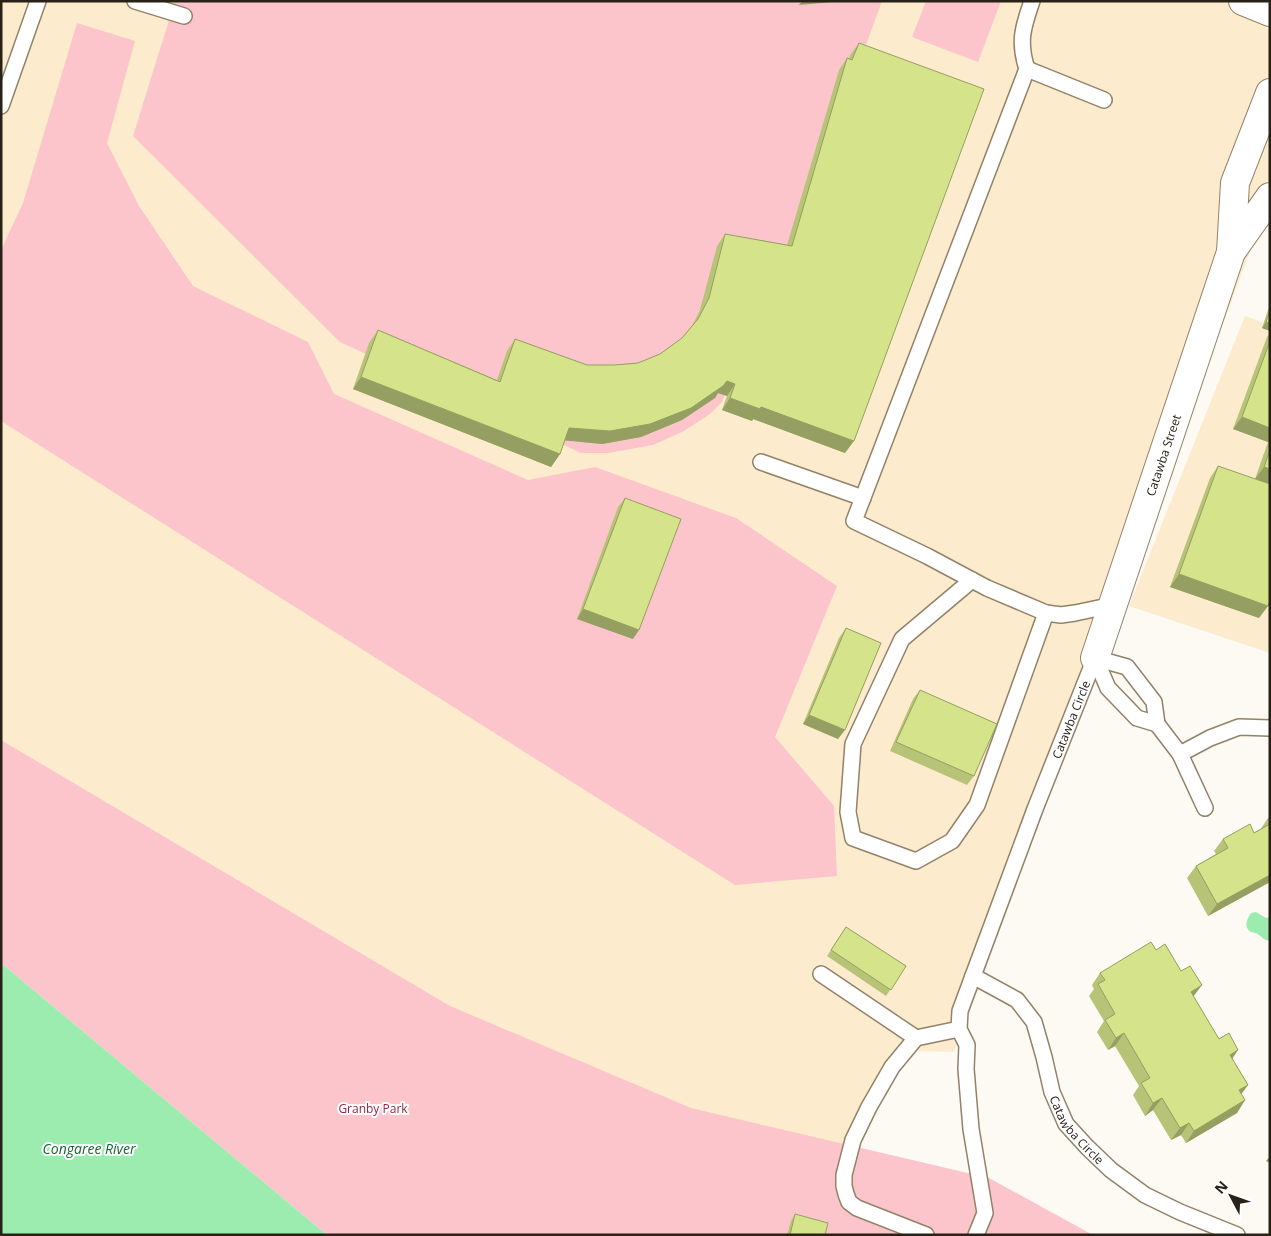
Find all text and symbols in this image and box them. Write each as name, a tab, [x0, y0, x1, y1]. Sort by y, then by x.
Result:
street label: Catawba Street	[1141, 412, 1185, 498]
street label: Catawba Circle	[1047, 678, 1094, 761]
street label: Catawba Circle	[1046, 1093, 1108, 1168]
park label: Granby Park	[338, 1100, 408, 1117]
water label: Congaree River	[43, 1139, 136, 1158]
north arrow	[1206, 1171, 1256, 1221]
text: N	[1210, 1177, 1232, 1198]

